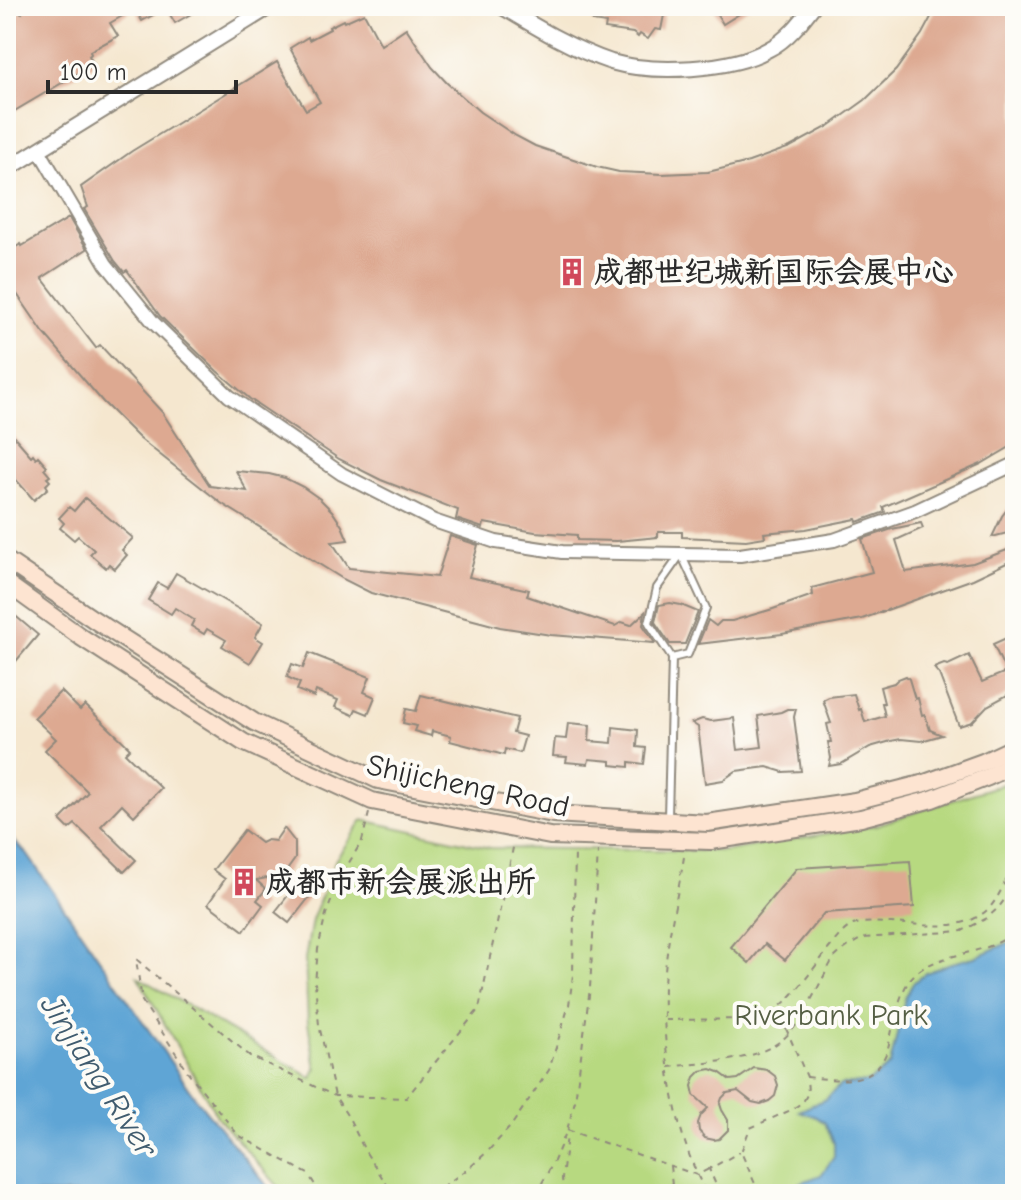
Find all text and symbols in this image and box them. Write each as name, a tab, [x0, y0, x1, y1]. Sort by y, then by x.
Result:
scale bar	[48, 44, 236, 94]
text: 100 m	[60, 58, 127, 86]
place label: 成都世纪城新国际会展中心	[594, 255, 954, 290]
building icon: 成都世纪城新国际会展中心	[557, 257, 587, 287]
street label: Shijicheng Road	[364, 747, 572, 825]
place label: 成都市新会展派出所	[266, 865, 536, 900]
building icon: 成都市新会展派出所	[229, 867, 259, 897]
water label: Jinjiang River	[33, 987, 166, 1165]
park label: Riverbank Park	[734, 998, 928, 1033]

